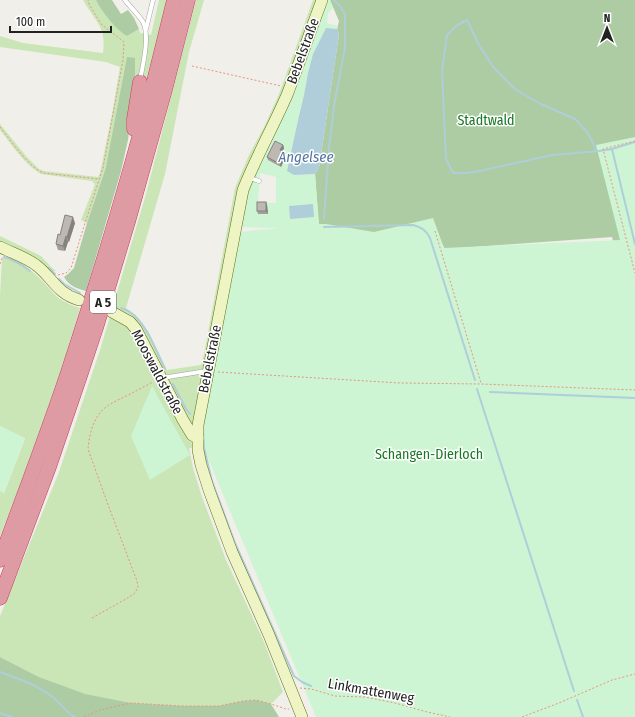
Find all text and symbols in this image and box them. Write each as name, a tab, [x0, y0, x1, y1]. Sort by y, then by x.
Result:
scale bar	[10, 8, 111, 34]
north arrow	[587, 8, 627, 48]
text: N	[604, 12, 610, 25]
text: 100 m	[16, 15, 45, 29]
street label: Bebelstraße	[283, 16, 323, 86]
park label: Stadtwald	[457, 112, 515, 129]
water label: Angelsee	[277, 148, 334, 166]
road number: A 5	[90, 291, 116, 313]
street label: Bebelstraße	[195, 323, 225, 394]
street label: Mooswaldstraße	[128, 327, 187, 417]
park label: Schangen-Dierloch	[375, 446, 483, 463]
street label: Linkmattenweg	[327, 675, 416, 707]

